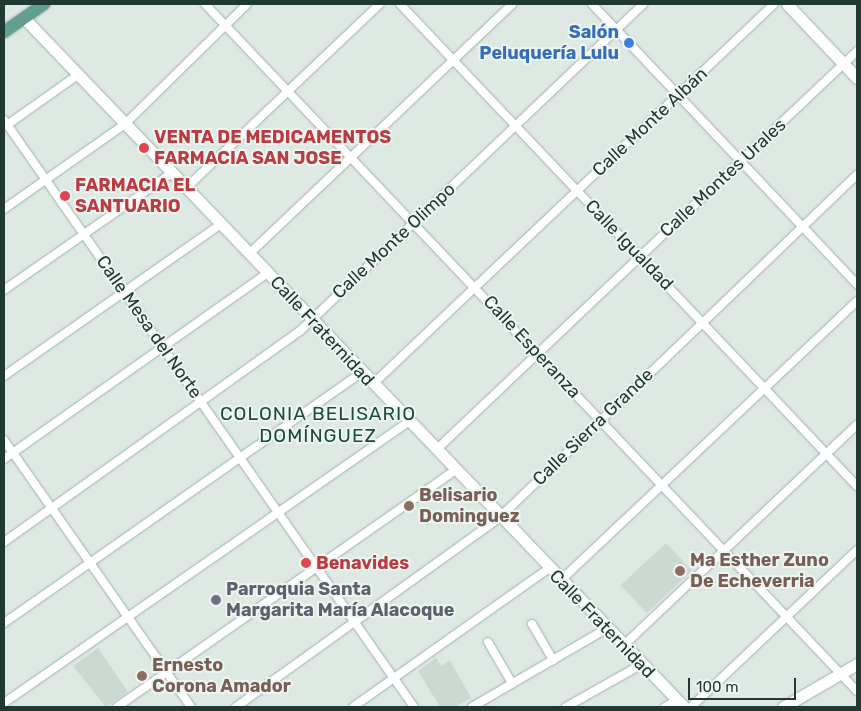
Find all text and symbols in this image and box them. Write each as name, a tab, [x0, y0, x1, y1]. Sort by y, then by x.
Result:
place label: Salón Peluquería Lulu	[479, 22, 619, 64]
marker: Salón Peluquería Lulu	[623, 37, 635, 49]
street label: Calle Monte Albán	[588, 63, 712, 181]
street label: Calle Montes Urales	[656, 114, 790, 242]
place label: VENTA DE MEDICAMENTOS FARMACIA SAN JOSE	[154, 127, 392, 170]
marker: VENTA DE MEDICAMENTOS FARMACIA SAN JOSE	[138, 142, 150, 154]
place label: FARMACIA EL SANTUARIO	[75, 175, 196, 218]
street label: Calle Monte Olimpo	[328, 179, 460, 303]
marker: FARMACIA EL SANTUARIO	[59, 190, 71, 202]
street label: Calle Igualdad	[580, 195, 678, 295]
street label: Calle Mesa del Norte	[92, 251, 206, 403]
street label: Calle Fraternidad	[265, 272, 379, 390]
street label: Calle Esperanza	[479, 291, 585, 403]
street label: Calle Sierra Grande	[528, 364, 658, 490]
district label: COLONIA BELISARIO DOMÍNGUEZ	[218, 403, 418, 447]
place label: Belisario Dominguez	[419, 485, 520, 528]
marker: Belisario Dominguez	[403, 500, 415, 512]
place label: Ma Esther Zuno De Echeverria	[690, 550, 829, 592]
place label: Benavides	[316, 552, 409, 574]
marker: Benavides	[300, 557, 312, 569]
street label: Calle Fraternidad	[545, 565, 659, 683]
marker: Ma Esther Zuno De Echeverria	[674, 565, 686, 577]
place label: Parroquia Santa Margarita María Alacoque	[226, 579, 455, 622]
marker: Parroquia Santa Margarita María Alacoque	[210, 594, 222, 606]
place label: Ernesto Corona Amador	[152, 655, 291, 698]
scale bar	[691, 668, 798, 700]
marker: Ernesto Corona Amador	[136, 670, 148, 682]
text: 100 m	[696, 678, 738, 696]

